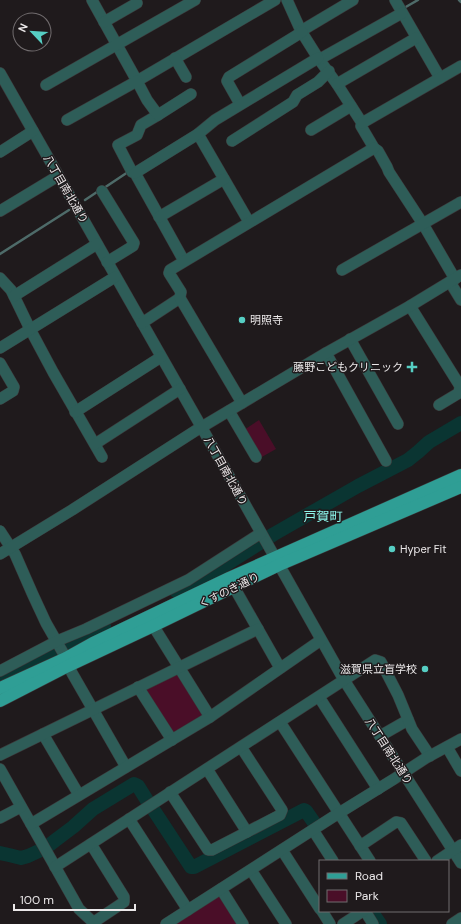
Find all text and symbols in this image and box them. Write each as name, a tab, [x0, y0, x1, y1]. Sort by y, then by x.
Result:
north arrow	[12, 12, 52, 52]
text: N	[15, 21, 31, 34]
street label: 八丁目南北通り	[41, 152, 91, 226]
place label: 明照寺	[250, 313, 283, 327]
marker: 明照寺	[237, 315, 247, 325]
place label: 藤野こどもクリニック	[293, 360, 403, 374]
marker: 藤野こどもクリニック	[406, 361, 418, 373]
street label: 八丁目南北通り	[201, 434, 251, 508]
district label: 戸賀町	[303, 508, 343, 525]
place label: Hyper Fit	[400, 542, 447, 556]
marker: Hyper Fit	[387, 544, 397, 554]
street label: くすのき通り	[196, 569, 262, 611]
place label: 滋賀県立盲学校	[340, 662, 417, 676]
marker: 滋賀県立盲学校	[420, 664, 430, 674]
street label: 八丁目南北通り	[362, 715, 416, 787]
legend	[319, 860, 449, 912]
text: Road	[355, 868, 383, 884]
scale bar	[14, 886, 135, 912]
text: Park	[355, 888, 379, 904]
text: 100 m	[20, 892, 54, 908]

